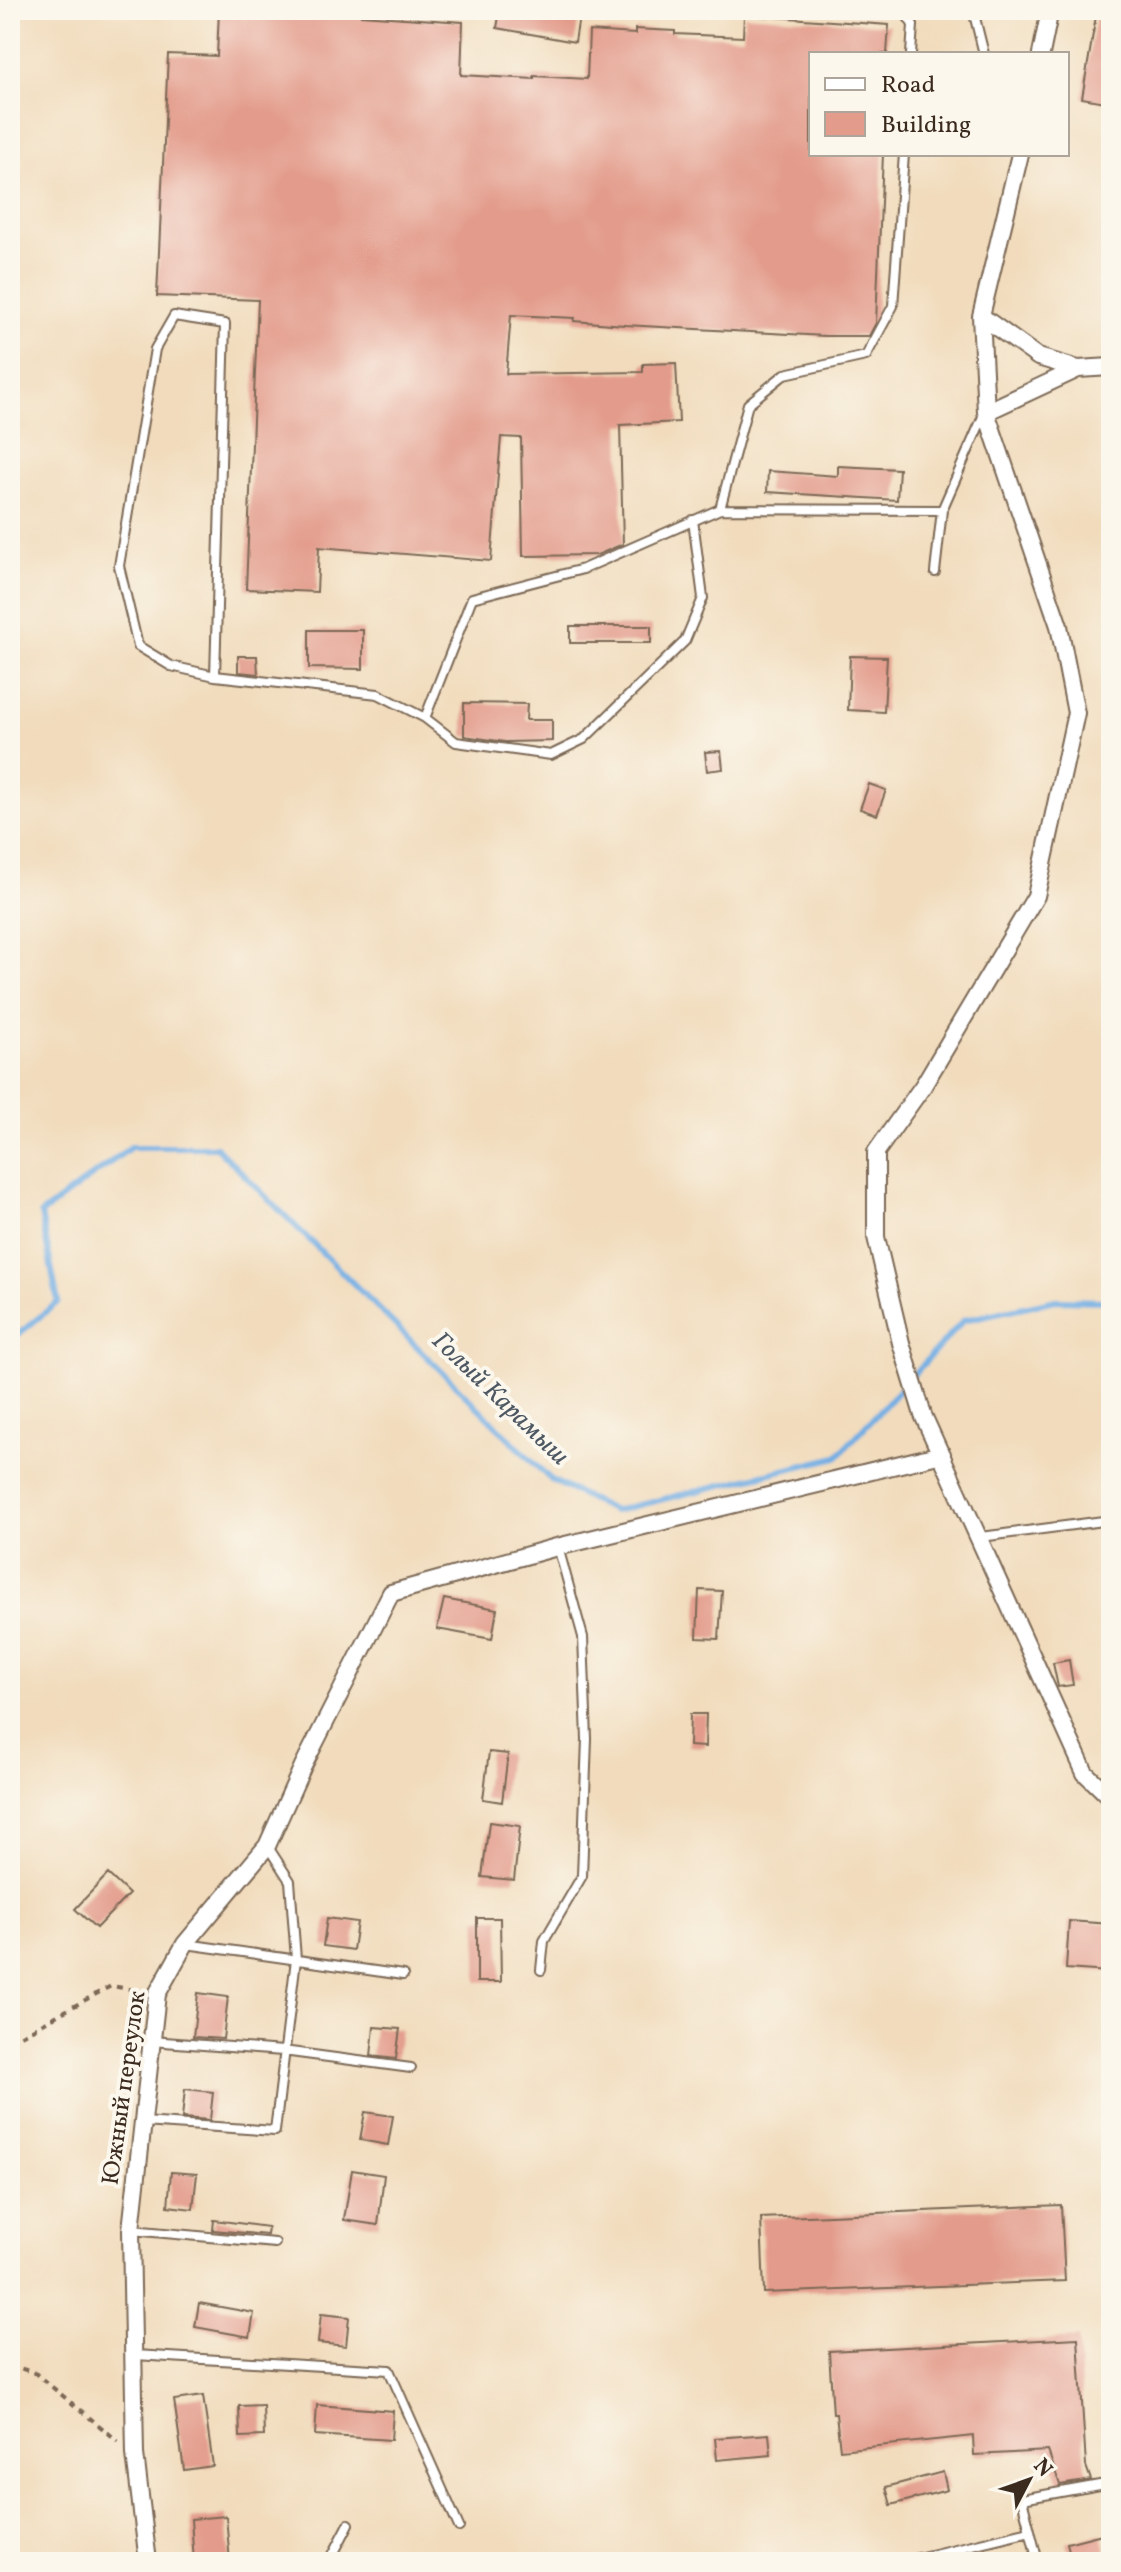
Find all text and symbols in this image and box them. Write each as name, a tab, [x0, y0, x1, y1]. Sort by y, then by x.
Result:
legend	[809, 52, 1069, 156]
text: Road	[881, 69, 935, 103]
text: Building	[881, 109, 971, 143]
water label: Голый Карамыш	[423, 1324, 577, 1474]
street label: Южный переулок	[95, 1989, 155, 2187]
north arrow	[989, 2440, 1069, 2520]
text: N	[1025, 2452, 1059, 2485]

